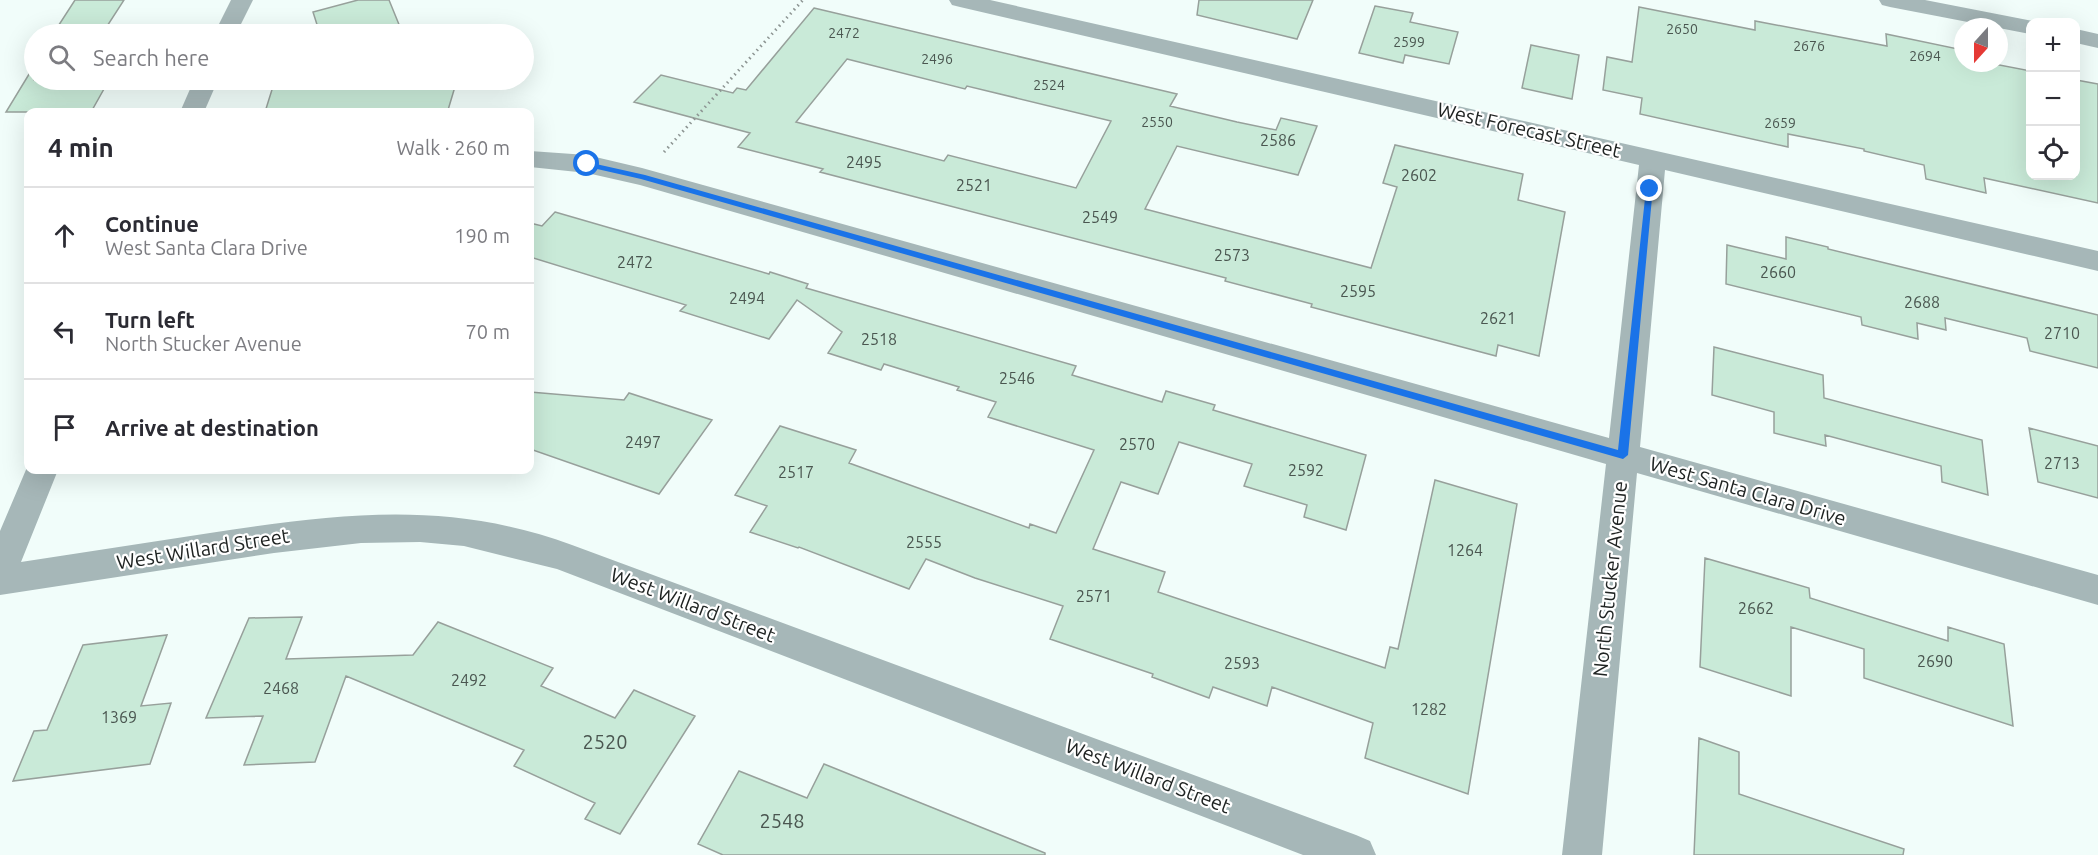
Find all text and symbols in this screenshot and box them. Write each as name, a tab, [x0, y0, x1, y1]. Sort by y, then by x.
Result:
north arrow	[1954, 18, 2008, 72]
map controls	[2026, 18, 2080, 180]
button: +	[2026, 18, 2080, 72]
house number: 2650	[1666, 21, 1698, 37]
search box	[24, 24, 534, 90]
house number: 2472	[828, 25, 860, 41]
house number: 2599	[1393, 34, 1425, 50]
house number: 2676	[1793, 38, 1825, 54]
icon: search	[45, 41, 78, 74]
text: Search here	[93, 45, 209, 70]
house number: 2694	[1909, 48, 1941, 64]
house number: 2496	[921, 51, 953, 67]
button: −	[2026, 72, 2080, 126]
house number: 2524	[1033, 77, 1065, 93]
street label: West Forecast Street	[1435, 97, 1623, 162]
house number: 2550	[1141, 114, 1173, 130]
house number: 2659	[1764, 115, 1796, 131]
button: locate	[2026, 126, 2080, 180]
house number: 2586	[1260, 131, 1296, 149]
text: 4 min	[48, 133, 114, 162]
text: Walk · 260 m	[397, 136, 510, 159]
route start	[573, 150, 599, 176]
house number: 2495	[846, 153, 882, 171]
house number: 2602	[1401, 166, 1437, 184]
route end	[1636, 175, 1662, 201]
house number: 2521	[956, 176, 992, 194]
house number: 2549	[1082, 208, 1118, 226]
text: Continue	[105, 211, 199, 236]
icon: ahead	[48, 219, 81, 252]
text: 190 m	[454, 224, 510, 247]
text: West Santa Clara Drive	[105, 236, 308, 259]
house number: 2573	[1214, 246, 1250, 264]
house number: 2472	[617, 253, 653, 271]
house number: 2660	[1760, 263, 1796, 281]
house number: 2595	[1340, 282, 1376, 300]
house number: 2494	[729, 289, 765, 307]
house number: 2688	[1904, 293, 1940, 311]
text: Turn left	[105, 307, 195, 332]
house number: 2621	[1480, 309, 1516, 327]
icon: left	[48, 315, 81, 348]
text: 70 m	[466, 320, 510, 343]
house number: 2710	[2044, 324, 2080, 342]
house number: 2518	[861, 330, 897, 348]
text: North Stucker Avenue	[105, 332, 302, 355]
house number: 2546	[999, 369, 1035, 387]
icon: arrive	[48, 411, 81, 444]
text: Arrive at destination	[105, 415, 319, 440]
house number: 2497	[625, 433, 661, 451]
house number: 2570	[1119, 435, 1155, 453]
street label: West Santa Clara Drive	[1648, 452, 1849, 530]
house number: 2713	[2044, 454, 2080, 472]
house number: 2592	[1288, 461, 1324, 479]
house number: 2517	[778, 463, 814, 481]
street label: North Stucker Avenue	[1588, 480, 1631, 678]
street label: West Willard Street	[115, 523, 291, 574]
house number: 2555	[906, 533, 942, 551]
house number: 1264	[1447, 541, 1483, 559]
street label: West Willard Street	[608, 563, 779, 647]
house number: 2571	[1076, 587, 1112, 605]
house number: 2662	[1738, 599, 1774, 617]
house number: 2690	[1917, 652, 1953, 670]
house number: 2593	[1224, 654, 1260, 672]
house number: 2492	[451, 671, 487, 689]
house number: 2468	[263, 679, 299, 697]
house number: 1282	[1411, 700, 1447, 718]
house number: 1369	[101, 708, 137, 726]
house number: 2520	[582, 730, 628, 753]
street label: West Willard Street	[1063, 734, 1234, 818]
house number: 2548	[759, 809, 805, 832]

